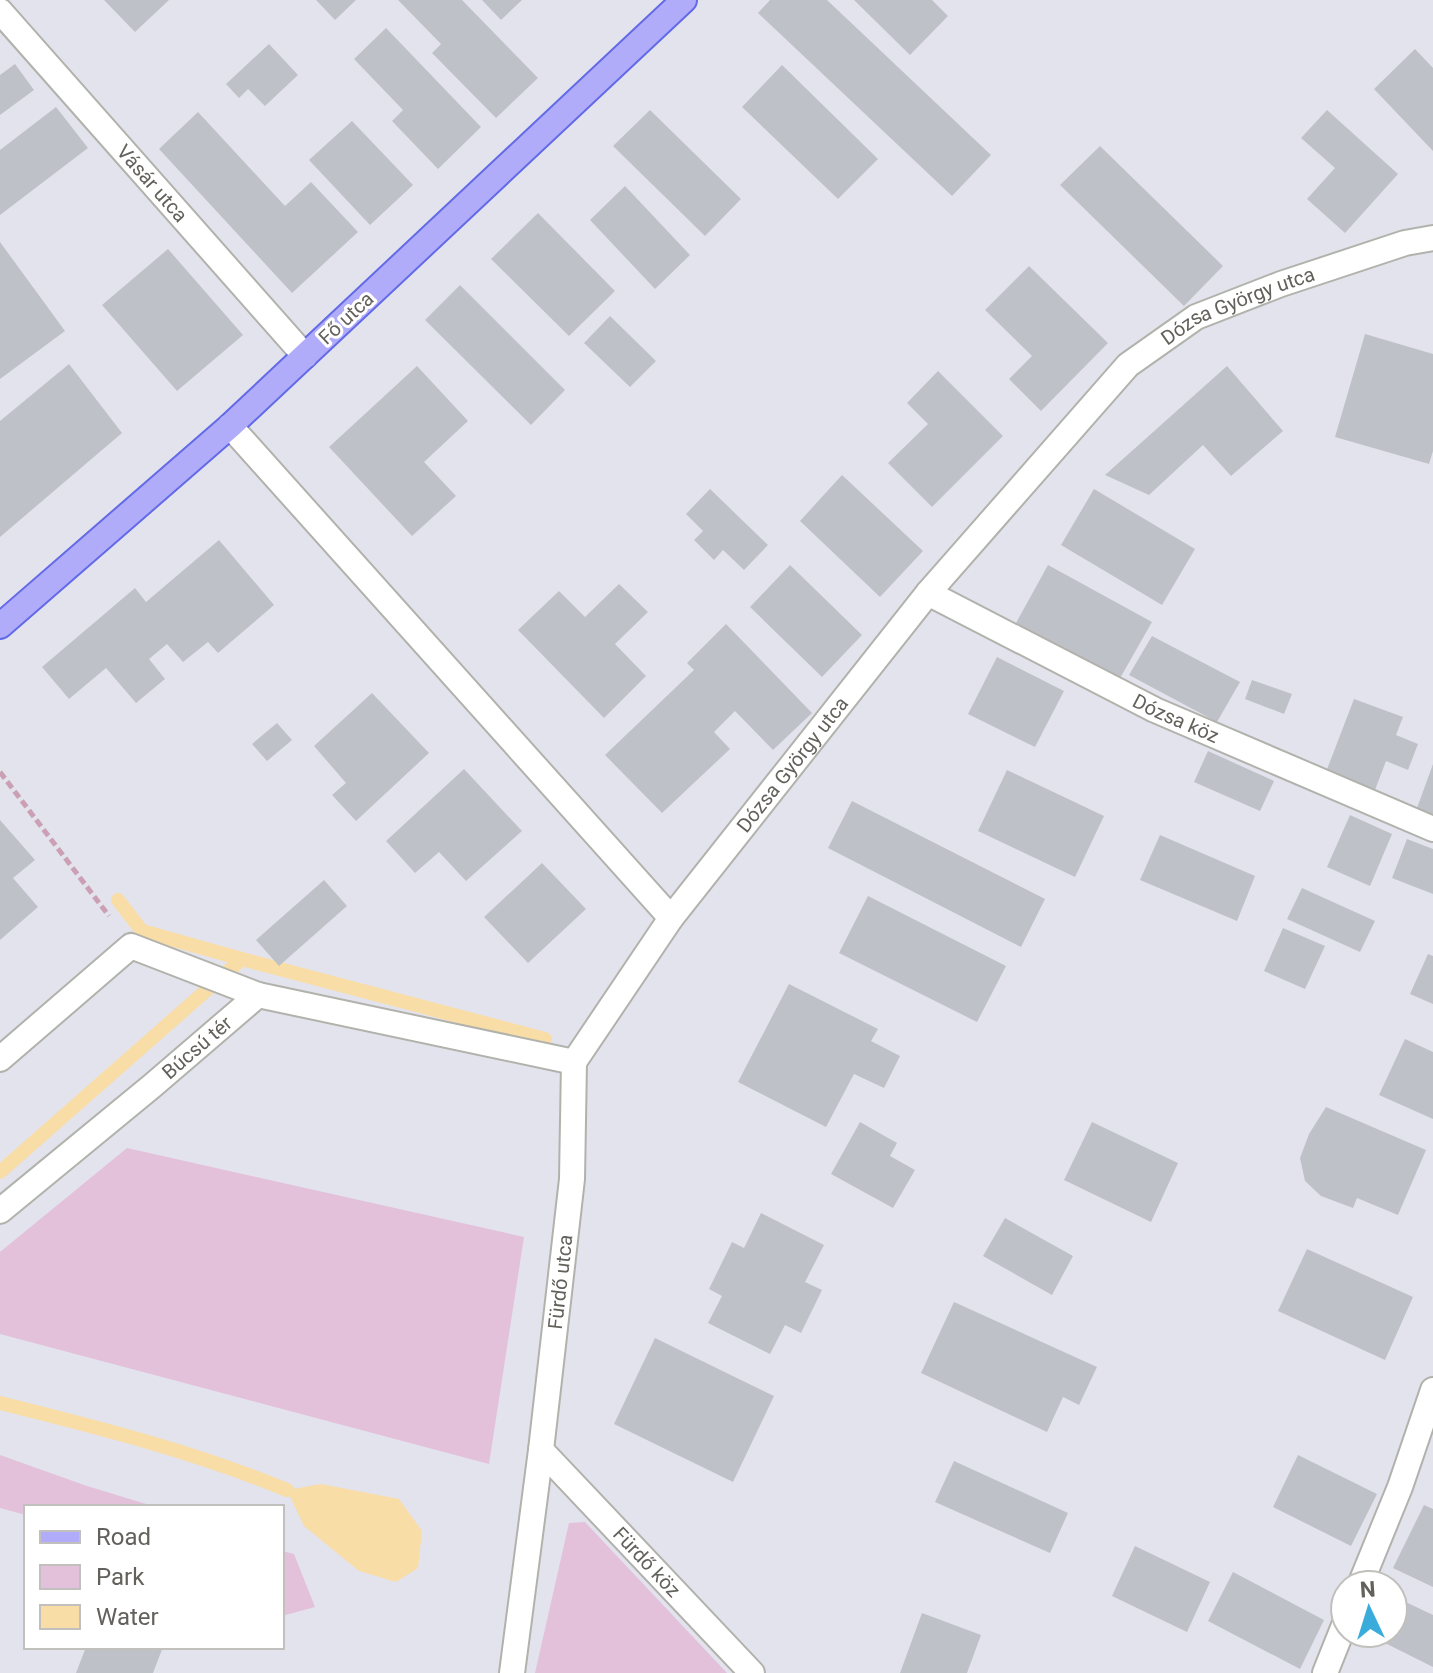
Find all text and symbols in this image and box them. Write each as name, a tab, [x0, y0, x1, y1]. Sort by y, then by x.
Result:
street label: Vásár utca	[112, 140, 193, 227]
street label: Dózsa György utca	[1156, 262, 1318, 350]
street label: Fő utca	[314, 287, 378, 349]
street label: Dózsa köz	[1129, 689, 1223, 748]
street label: Dózsa György utca	[731, 692, 853, 837]
street label: Búcsú tér	[157, 1011, 237, 1084]
street label: Fürdő utca	[543, 1233, 578, 1331]
legend	[24, 1505, 284, 1649]
street label: Fürdő köz	[608, 1522, 686, 1602]
text: Road	[96, 1523, 151, 1551]
text: Park	[96, 1563, 145, 1591]
north arrow	[1329, 1569, 1409, 1649]
text: N	[1359, 1577, 1376, 1603]
text: Water	[96, 1603, 159, 1631]

